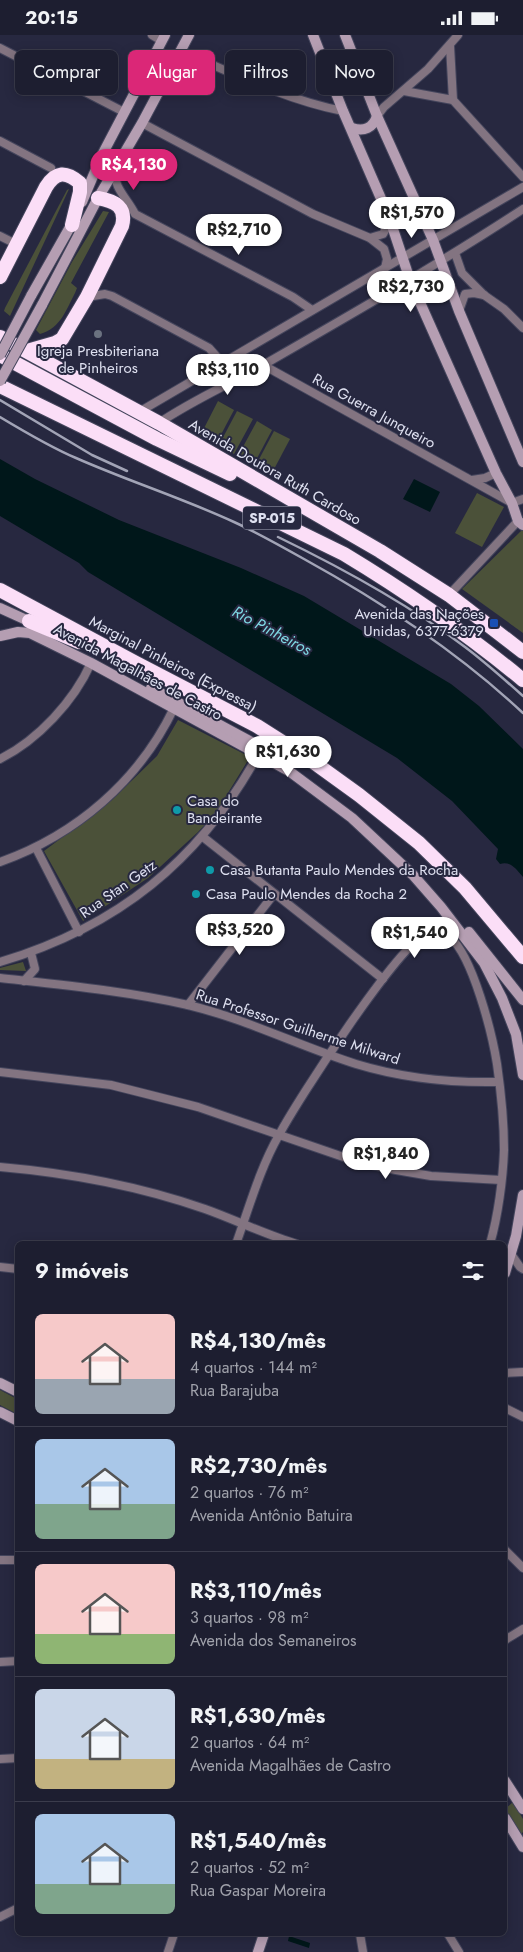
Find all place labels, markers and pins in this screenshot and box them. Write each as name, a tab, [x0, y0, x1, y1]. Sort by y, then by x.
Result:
pin: R$4,130	[88, 149, 180, 191]
pin: R$1,570	[366, 197, 458, 239]
pin: R$2,710	[193, 213, 285, 256]
pin: R$2,730	[365, 271, 457, 313]
marker: Igreja Presbiteriana de Pinheiros	[92, 328, 104, 340]
place label: Igreja Presbiteriana de Pinheiros	[37, 340, 159, 379]
pin: R$3,110	[182, 353, 274, 396]
place label: Avenida das Nações Unidas, 6377-6379	[354, 603, 484, 642]
marker: Avenida das Nações Unidas, 6377-6379	[488, 617, 500, 629]
pin: R$1,630	[242, 735, 334, 778]
place label: Casa do Bandeirante	[187, 790, 262, 829]
marker: Casa do Bandeirante	[171, 804, 183, 816]
place label: Casa Butanta Paulo Mendes da Rocha	[220, 859, 458, 881]
marker: Casa Butanta Paulo Mendes da Rocha	[204, 864, 216, 876]
place label: Casa Paulo Mendes da Rocha 2	[206, 883, 407, 905]
marker: Casa Paulo Mendes da Rocha 2	[190, 888, 202, 900]
pin: R$3,520	[194, 913, 286, 956]
pin: R$1,540	[369, 917, 461, 959]
pin: R$1,840	[340, 1137, 432, 1180]

